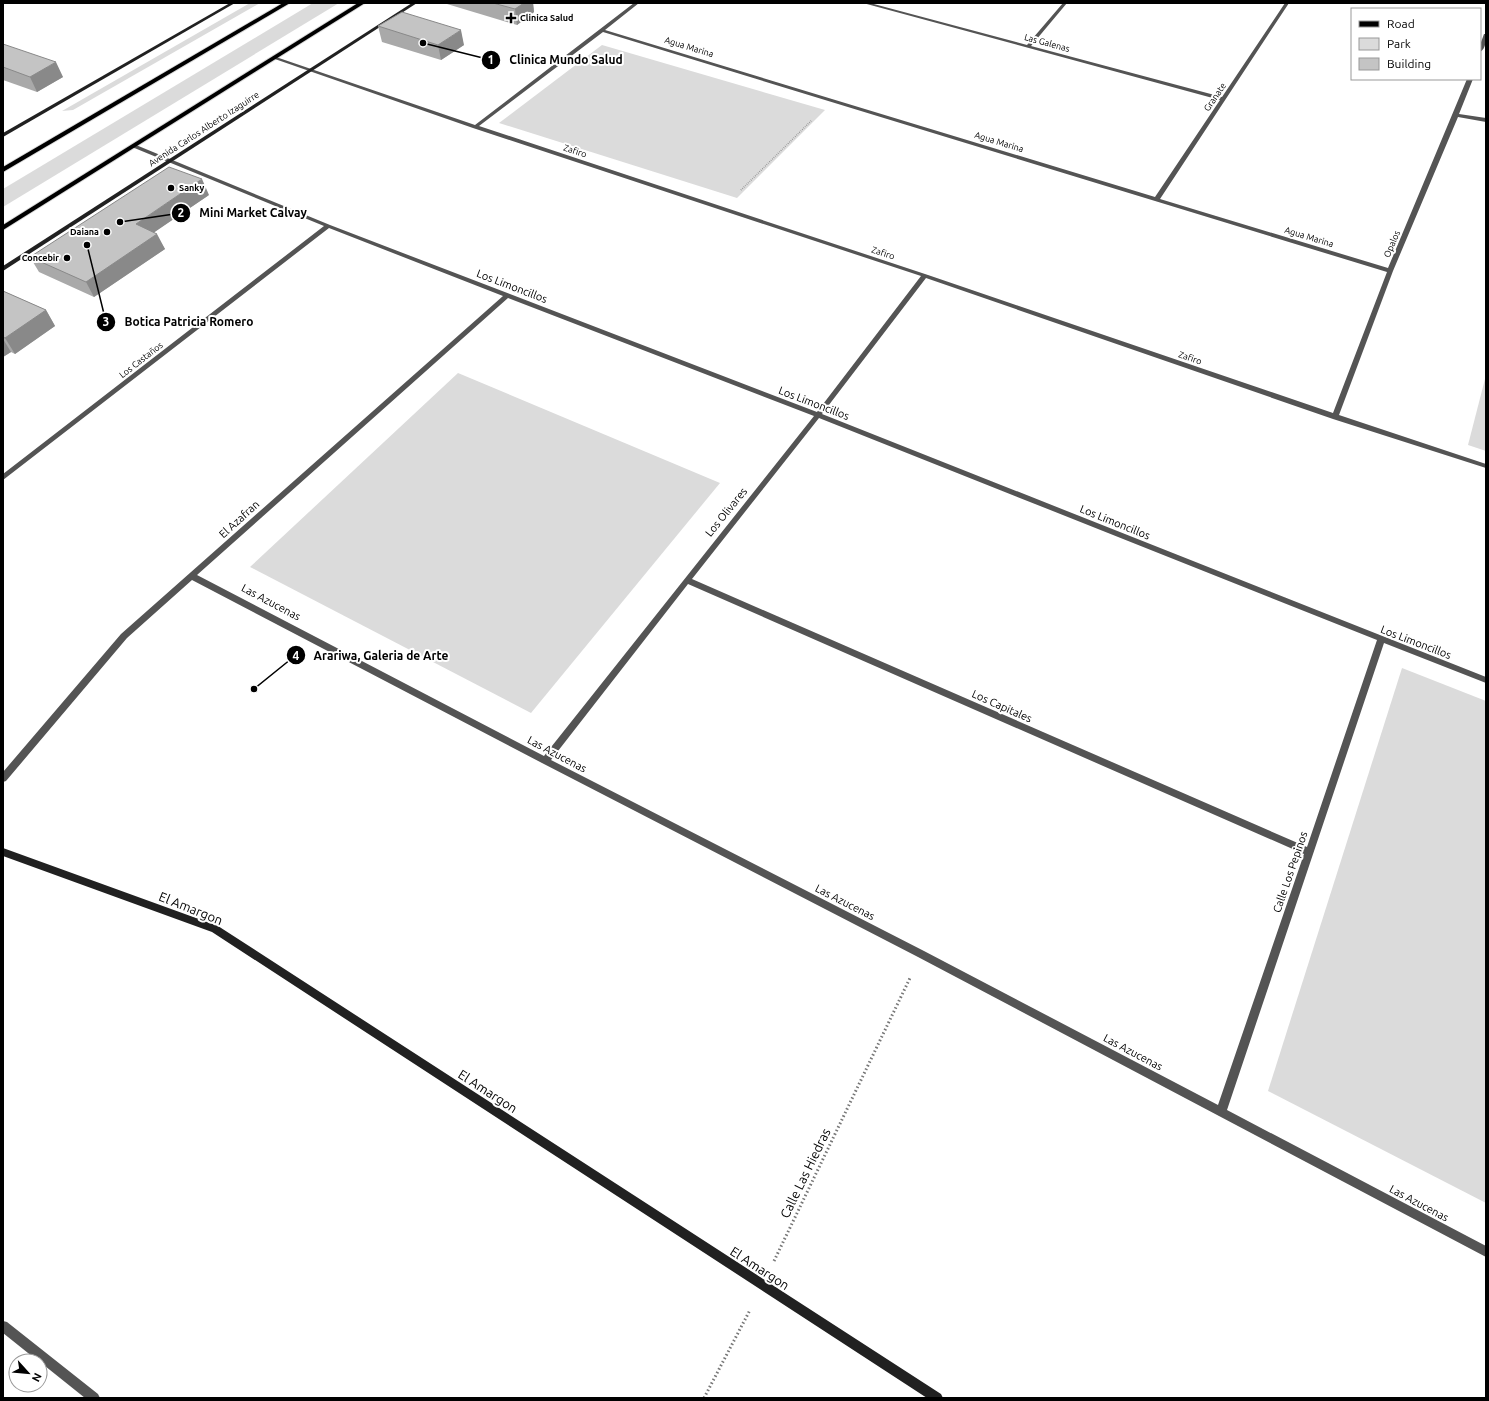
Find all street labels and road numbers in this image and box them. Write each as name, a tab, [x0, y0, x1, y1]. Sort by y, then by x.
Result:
street label: Las Galenas	[1023, 32, 1071, 54]
street label: Agua Marina	[663, 35, 715, 59]
street label: Granate	[1202, 81, 1228, 113]
street label: Avenida Carlos Alberto Izaguirre	[147, 90, 261, 168]
street label: Agua Marina	[973, 130, 1025, 154]
street label: Zafiro	[562, 143, 588, 159]
street label: Agua Marina	[1283, 225, 1335, 249]
street label: Opalos	[1382, 229, 1402, 259]
street label: Zafiro	[870, 245, 896, 261]
street label: Los Limoncillos	[475, 267, 549, 305]
street label: Los Castaños	[117, 340, 165, 380]
street label: Zafiro	[1177, 349, 1203, 367]
street label: Los Limoncillos	[777, 384, 851, 422]
street label: Los Olivares	[703, 485, 749, 539]
street label: El Azafran	[216, 498, 262, 540]
street label: Los Limoncillos	[1078, 502, 1152, 542]
street label: Las Azucenas	[239, 581, 303, 623]
street label: Los Limoncillos	[1379, 623, 1453, 661]
street label: Los Capitales	[970, 687, 1034, 725]
street label: Las Azucenas	[525, 733, 589, 775]
street label: Calle Los Pepinos	[1270, 830, 1310, 914]
street label: Las Azucenas	[813, 882, 877, 922]
street label: El Amargon	[157, 889, 225, 927]
street label: Las Azucenas	[1101, 1031, 1165, 1073]
street label: El Amargon	[456, 1067, 520, 1115]
street label: Calle Las Hiedras	[777, 1126, 833, 1220]
street label: Las Azucenas	[1387, 1182, 1451, 1224]
street label: El Amargon	[728, 1244, 792, 1292]

